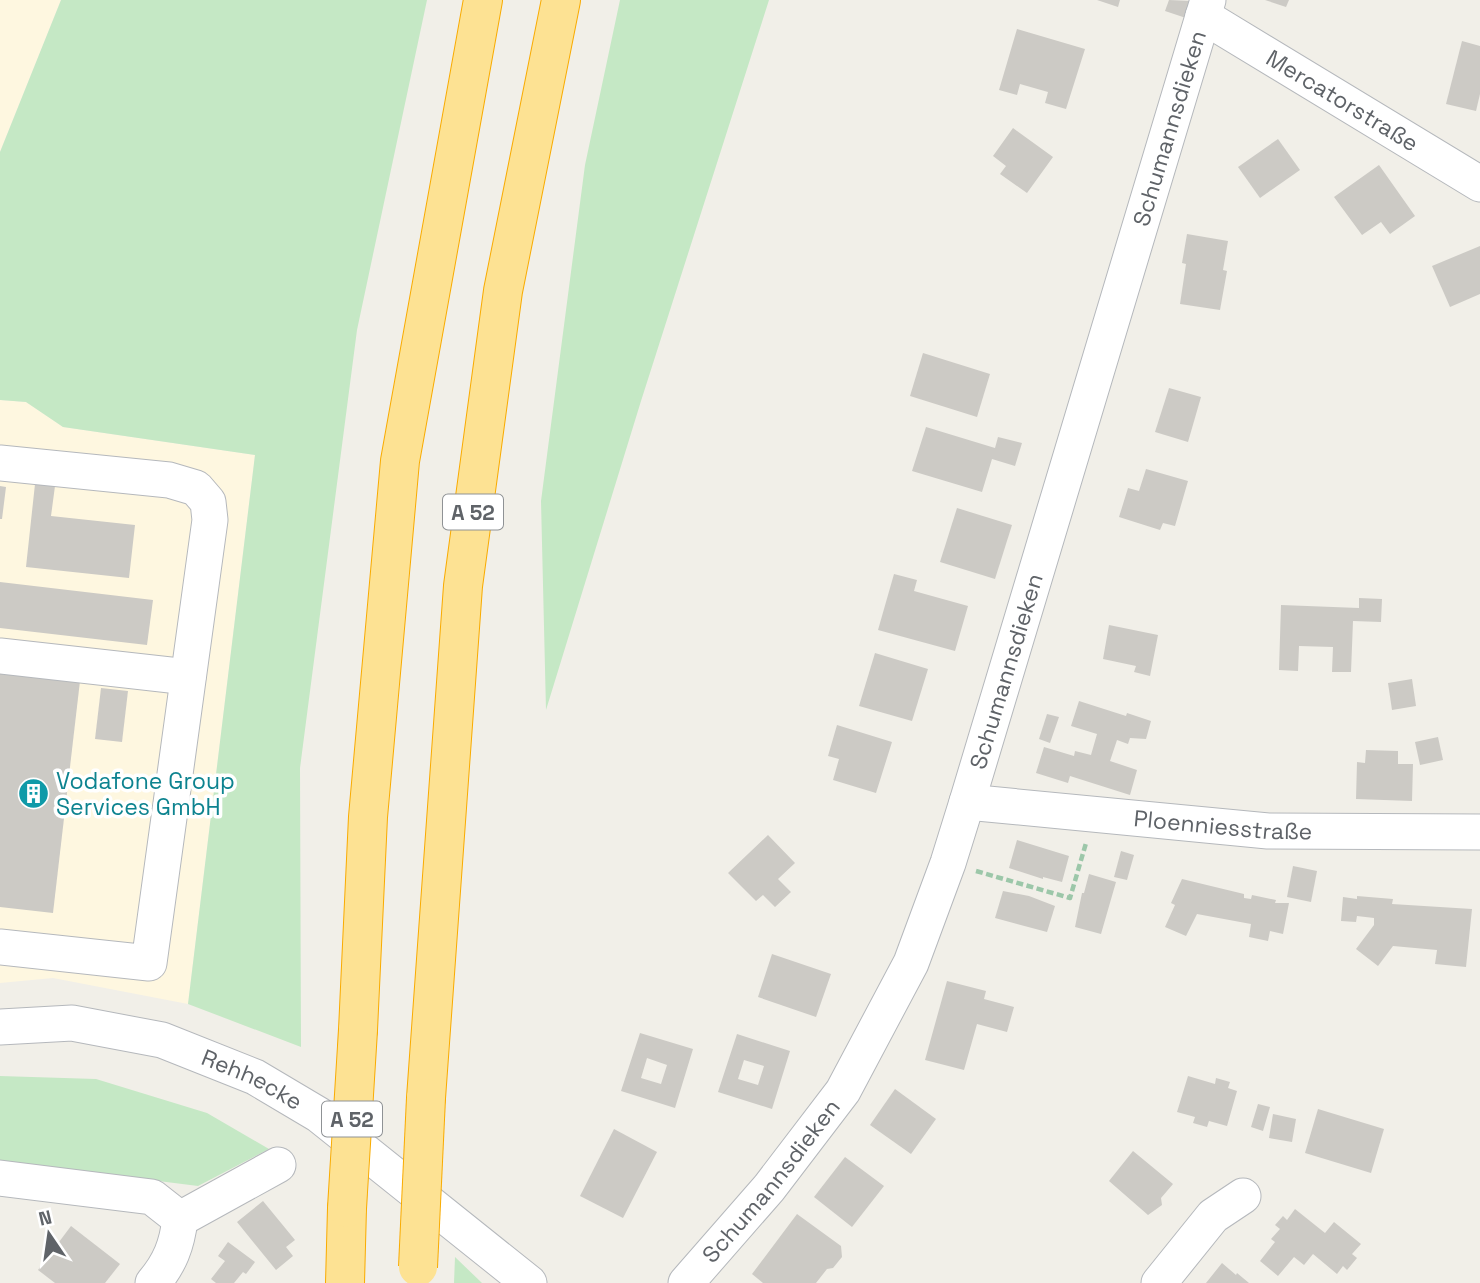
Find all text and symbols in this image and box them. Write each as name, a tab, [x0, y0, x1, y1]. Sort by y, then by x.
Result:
street label: Schumannsdieken	[1126, 27, 1213, 230]
street label: Mercatorstraße	[1261, 43, 1424, 158]
road number: A 52	[443, 494, 503, 530]
street label: Schumannsdieken	[963, 570, 1050, 773]
place label: Vodafone Group Services GmbH	[56, 766, 235, 822]
building icon: Vodafone Group Services GmbH	[16, 777, 50, 811]
street label: Ploenniesstraße	[1132, 803, 1312, 846]
street label: Rehhecke	[197, 1042, 308, 1117]
street label: Schumannsdieken	[695, 1093, 847, 1269]
road number: A 52	[322, 1102, 382, 1136]
north arrow	[14, 1199, 84, 1269]
text: N	[36, 1204, 54, 1232]

